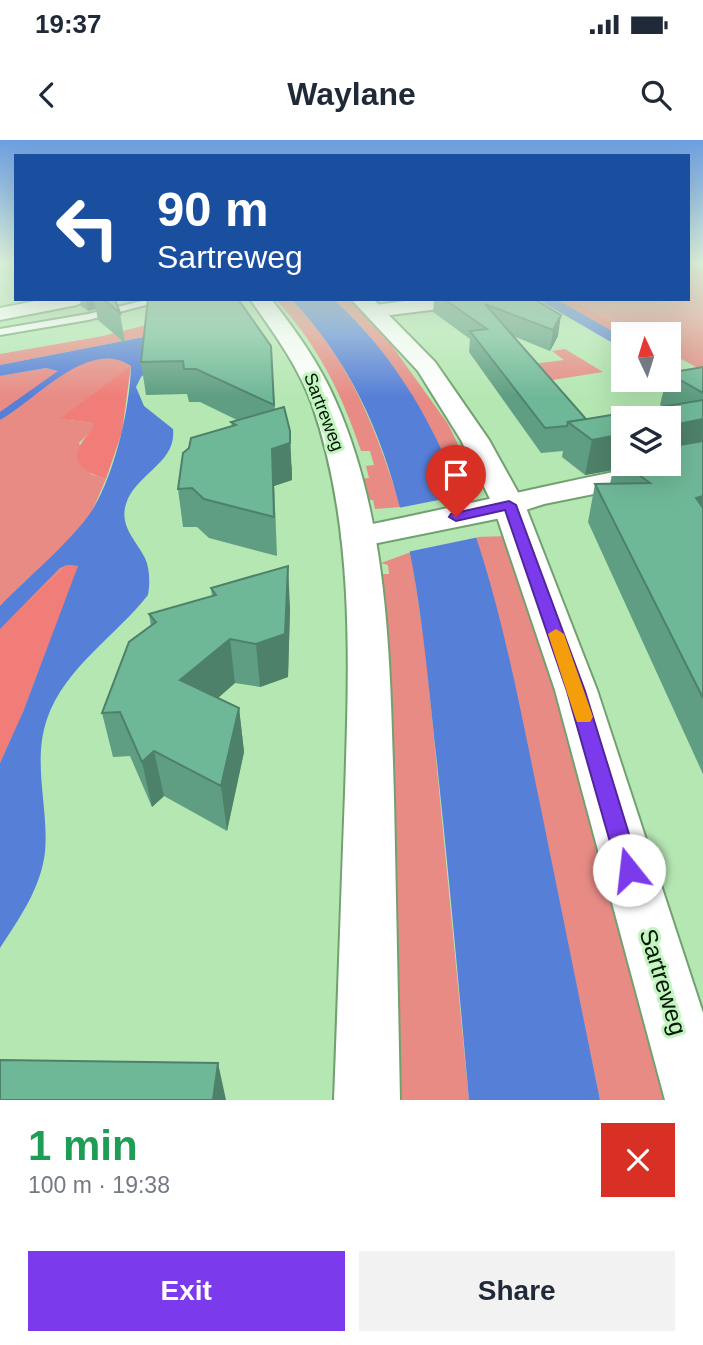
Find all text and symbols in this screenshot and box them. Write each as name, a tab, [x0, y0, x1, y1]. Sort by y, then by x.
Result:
text: 19:37	[35, 9, 102, 39]
icon: back	[28, 76, 66, 114]
text: Waylane	[287, 76, 416, 112]
icon: search	[637, 76, 675, 114]
icon: left	[42, 182, 133, 273]
text: 90 m	[157, 182, 269, 236]
text: Sartreweg	[157, 239, 303, 275]
north arrow	[611, 322, 681, 392]
map controls	[611, 322, 681, 476]
street label: Sartreweg	[300, 370, 348, 454]
button: layers	[611, 406, 681, 476]
pin	[426, 445, 486, 517]
icon: arrive	[437, 456, 475, 494]
position arrow	[592, 833, 666, 907]
street label: Sartreweg	[635, 926, 692, 1038]
text: 1 min	[28, 1122, 138, 1169]
button: close	[601, 1123, 675, 1197]
text: 100 m · 19:38	[28, 1172, 170, 1198]
button: Exit	[28, 1251, 345, 1331]
button: Share	[359, 1251, 675, 1331]

